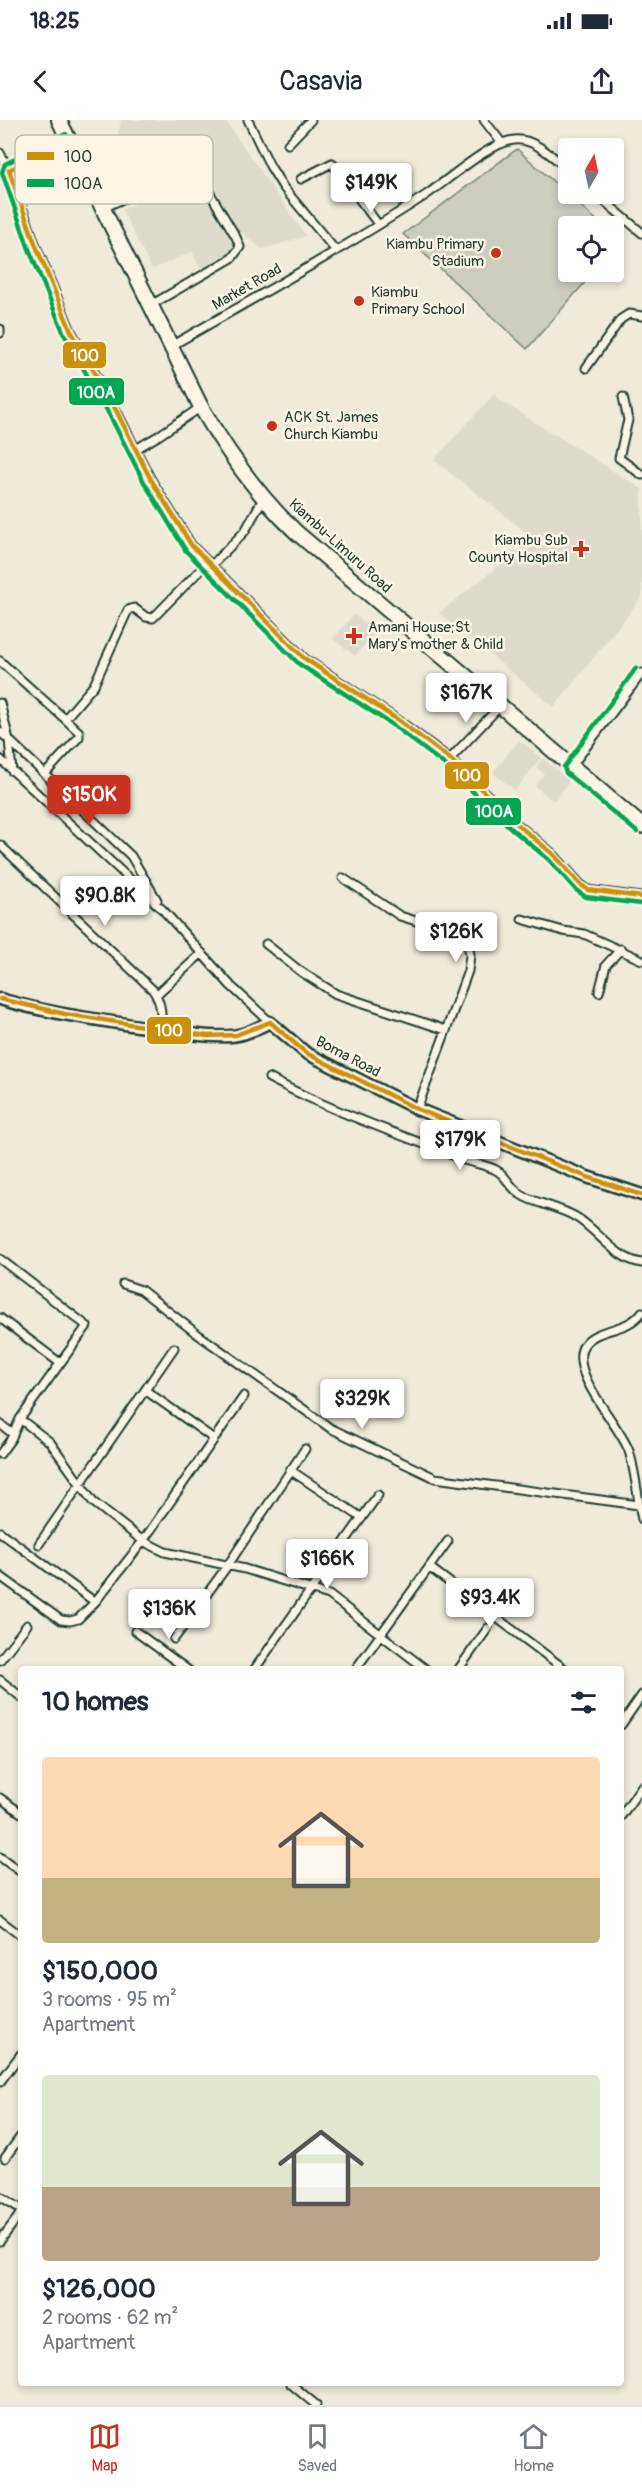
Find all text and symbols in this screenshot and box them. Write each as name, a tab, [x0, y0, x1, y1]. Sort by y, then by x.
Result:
text: 18:25	[30, 7, 80, 35]
icon: back	[24, 65, 57, 98]
text: Casavia	[279, 65, 363, 98]
icon: share	[585, 65, 618, 98]
legend	[15, 135, 213, 204]
north arrow	[558, 138, 624, 204]
map controls	[558, 138, 624, 282]
text: 100	[64, 147, 92, 167]
pin: $149K	[329, 163, 413, 214]
text: $149K	[345, 170, 397, 195]
text: 100A	[64, 174, 103, 194]
button: locate	[558, 216, 624, 282]
place label: Kiambu Primary Stadium	[386, 235, 485, 271]
marker: Kiambu Primary Stadium	[489, 246, 503, 260]
street label: Market Road	[209, 259, 285, 315]
place label: Kiambu Primary School	[371, 283, 465, 319]
marker: Kiambu Primary School	[352, 294, 366, 308]
line badge: 100	[62, 341, 107, 369]
text: 100	[71, 346, 99, 366]
line badge: 100A	[68, 377, 125, 406]
text: 100A	[77, 383, 116, 403]
place label: ACK St. James Church Kiambu	[284, 408, 378, 444]
marker: ACK St. James Church Kiambu	[265, 419, 279, 433]
street label: Kiambu-Limuru Road	[285, 495, 395, 597]
place label: Kiambu Sub County Hospital	[469, 531, 568, 567]
marker: Kiambu Sub County Hospital	[572, 540, 590, 558]
place label: Amani House;St Mary's mother & Child	[368, 618, 503, 654]
marker: Amani House;St Mary's mother & Child	[345, 627, 363, 645]
pin: $167K	[424, 673, 508, 724]
text: $167K	[440, 680, 492, 705]
line badge: 100	[444, 761, 490, 790]
text: 100	[453, 766, 481, 786]
pin: $150K	[47, 775, 131, 826]
text: $150K	[61, 782, 117, 807]
line badge: 100A	[465, 797, 522, 826]
text: 100A	[475, 802, 514, 822]
pin: $90.8K	[56, 876, 154, 927]
text: $90.8K	[74, 883, 136, 908]
pin: $126K	[414, 912, 498, 963]
text: $126K	[429, 919, 483, 944]
line badge: 100	[146, 1016, 192, 1045]
text: 100	[155, 1021, 183, 1041]
street label: Boma Road	[312, 1032, 384, 1082]
pin: $179K	[418, 1120, 502, 1171]
text: $179K	[434, 1127, 486, 1152]
pin: $329K	[320, 1379, 404, 1430]
text: $329K	[334, 1386, 390, 1411]
pin: $166K	[285, 1539, 369, 1590]
text: $166K	[300, 1546, 354, 1571]
pin: $93.4K	[441, 1578, 539, 1629]
text: $93.4K	[460, 1585, 520, 1610]
pin: $136K	[127, 1589, 211, 1640]
text: $136K	[142, 1596, 196, 1621]
text: 10 homes	[42, 1686, 148, 1718]
icon: filters	[567, 1686, 600, 1719]
icon: home	[267, 1796, 375, 1904]
text: $150,000	[42, 1955, 158, 1987]
text: 3 rooms · 95 m²	[42, 1987, 177, 2012]
text: Apartment	[42, 2012, 135, 2037]
icon: home	[267, 2114, 375, 2222]
text: $126,000	[42, 2273, 156, 2305]
text: 2 rooms · 62 m²	[42, 2305, 178, 2330]
text: Apartment	[42, 2330, 135, 2355]
tab: Map	[88, 2420, 121, 2476]
tab: Saved	[297, 2420, 337, 2476]
tab: Home	[513, 2420, 554, 2476]

